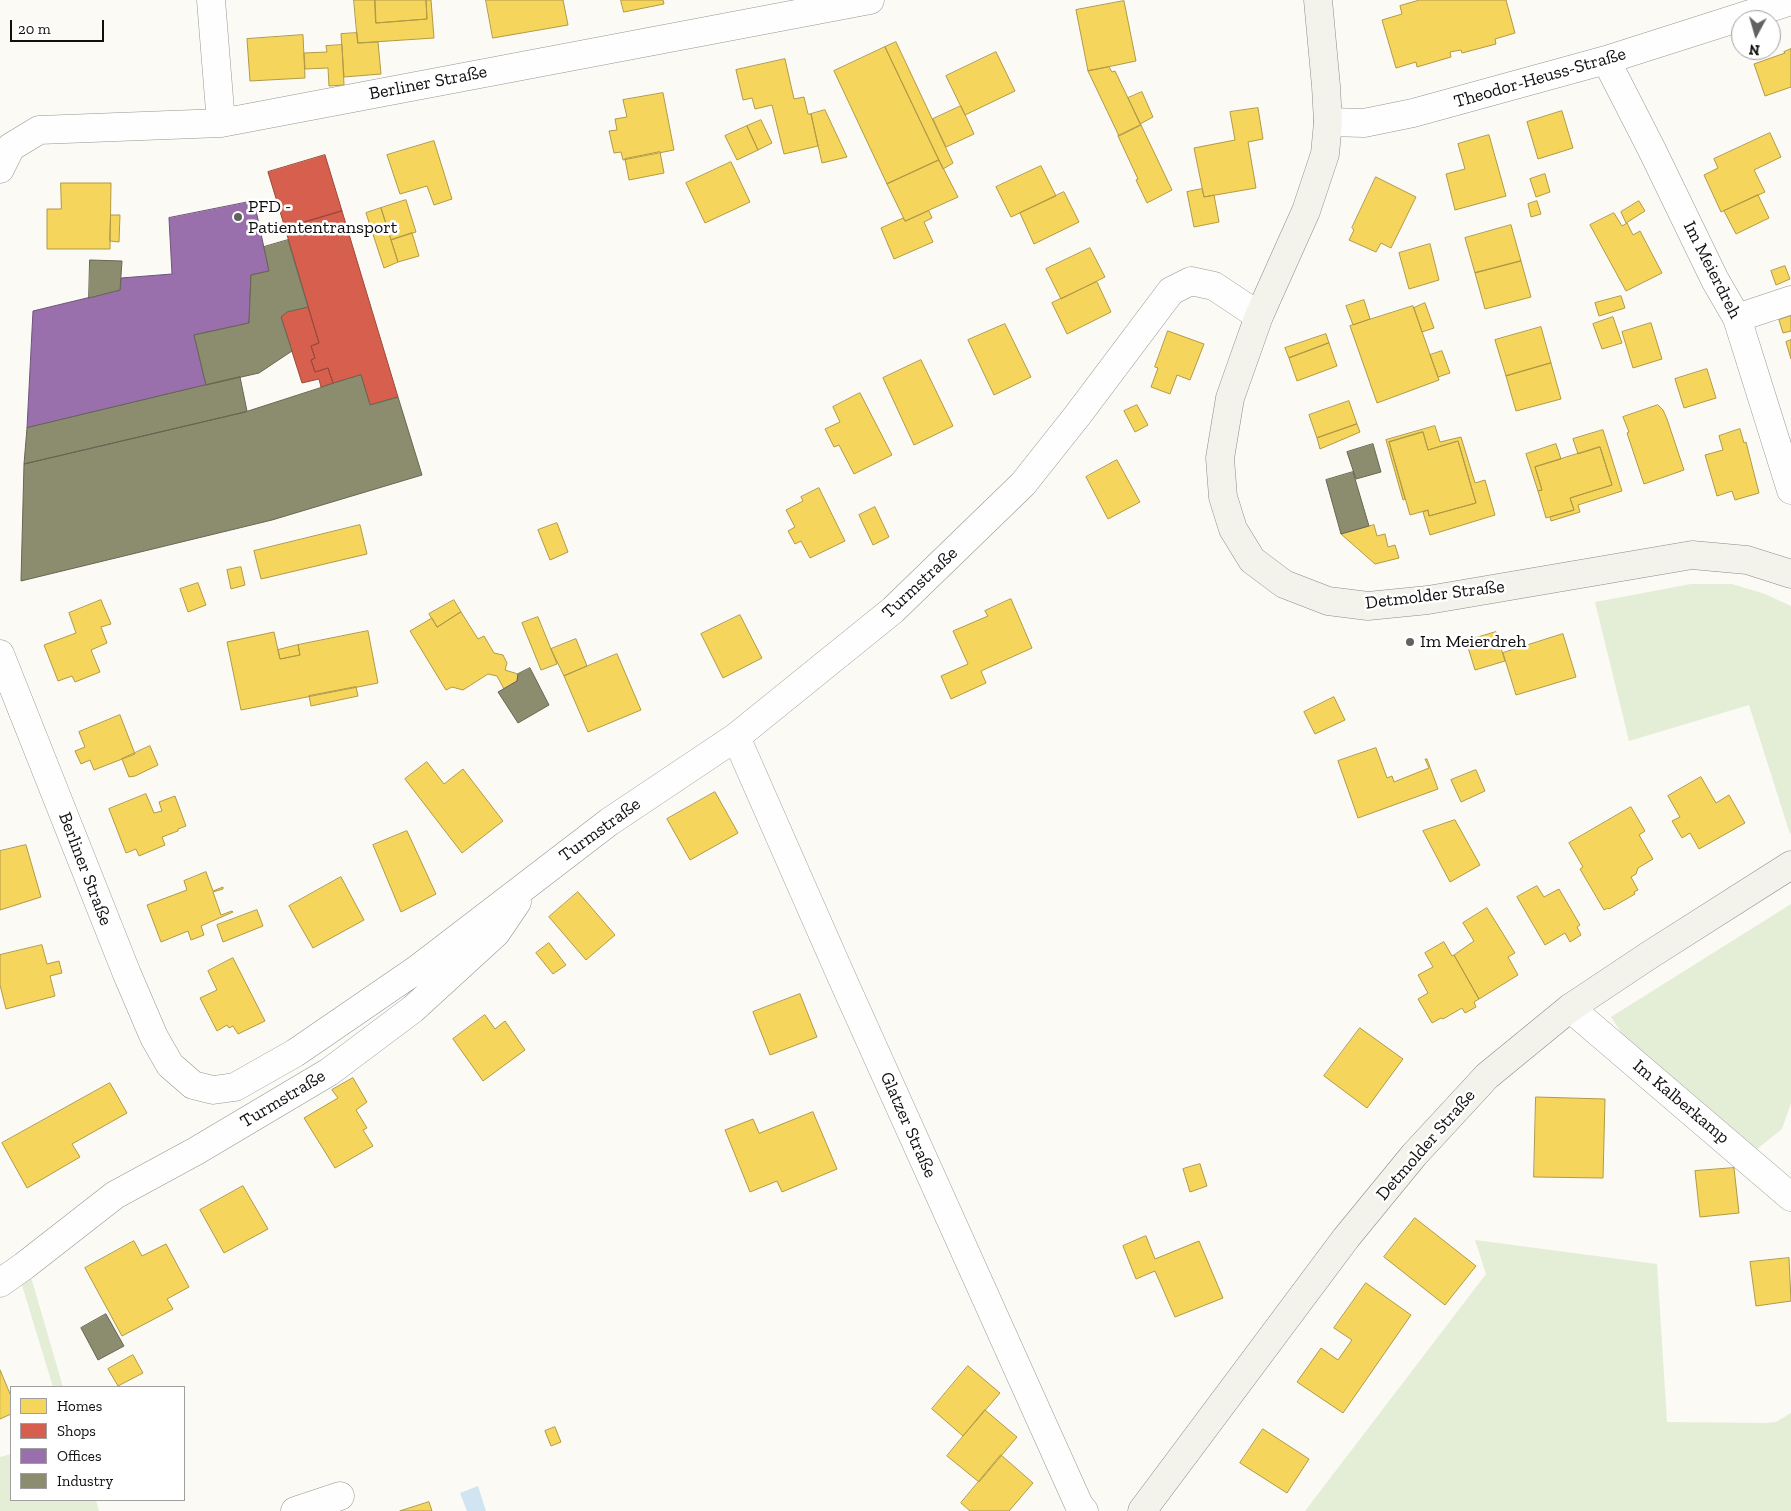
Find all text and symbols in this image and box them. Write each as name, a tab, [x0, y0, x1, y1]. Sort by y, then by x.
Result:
scale bar	[12, 10, 106, 42]
north arrow	[1731, 10, 1781, 60]
text: 20 m	[18, 20, 51, 38]
text: N	[1748, 40, 1761, 58]
street label: Theodor-Heuss-Straße	[1452, 43, 1628, 113]
street label: Berliner Straße	[367, 61, 489, 105]
place label: PFD - Patiententransport	[248, 196, 397, 238]
marker: PFD - Patiententransport	[232, 211, 244, 223]
street label: Im Meierdreh	[1678, 218, 1746, 322]
street label: Turmstraße	[878, 543, 962, 623]
street label: Detmolder Straße	[1364, 576, 1506, 614]
place label: Im Meierdreh	[1420, 631, 1526, 653]
marker: Im Meierdreh	[1404, 636, 1416, 648]
street label: Turmstraße	[555, 793, 645, 867]
street label: Berliner Straße	[53, 809, 117, 929]
street label: Im Kalberkamp	[1628, 1055, 1734, 1149]
street label: Turmstraße	[237, 1065, 329, 1133]
street label: Glatzer Straße	[875, 1069, 941, 1181]
street label: Detmolder Straße	[1372, 1085, 1480, 1205]
legend	[10, 1386, 185, 1501]
text: Homes	[57, 1397, 102, 1415]
text: Shops	[57, 1422, 96, 1440]
text: Offices	[57, 1447, 101, 1465]
text: Industry	[57, 1472, 113, 1490]

